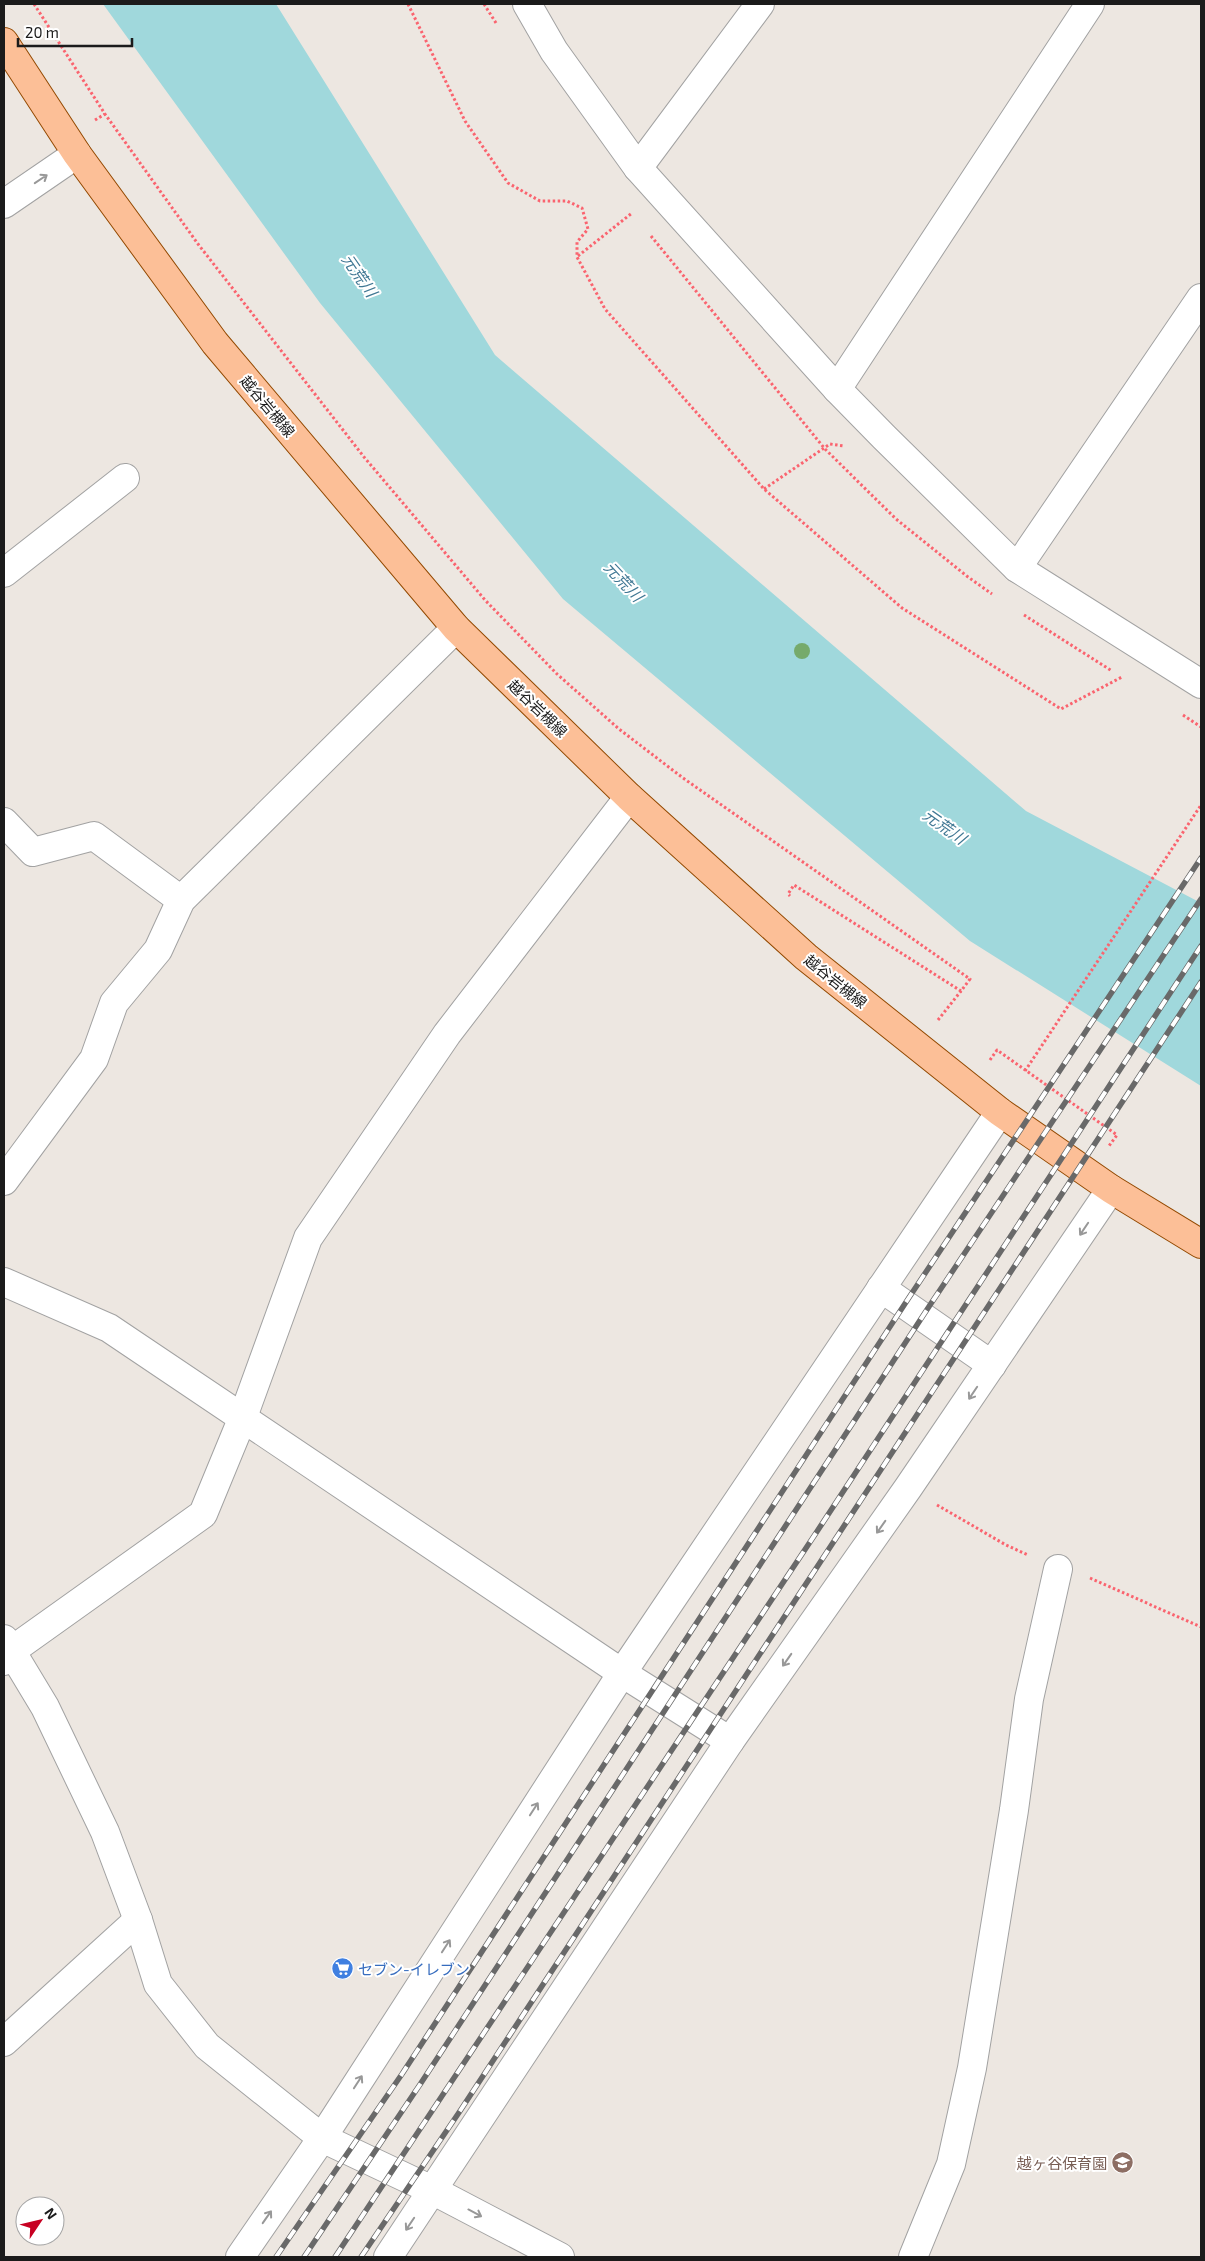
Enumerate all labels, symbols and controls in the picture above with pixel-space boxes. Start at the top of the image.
scale bar [18,15,131,47]
text: 20 m [25,23,59,41]
one-way arrow [33,174,47,184]
water label: 元荒川 [338,250,383,302]
street label: 越谷岩槻線 [236,371,299,441]
water label: 元荒川 [601,557,649,606]
street label: 越谷岩槻線 [504,675,571,741]
water label: 元荒川 [920,804,972,849]
street label: 越谷岩槻線 [800,950,871,1012]
one-way arrow [1079,1222,1089,1236]
one-way arrow [968,1386,978,1400]
one-way arrow [876,1520,886,1534]
one-way arrow [782,1652,792,1666]
one-way arrow [530,1803,540,1817]
one-way arrow [441,1939,451,1953]
supermarket icon: セブン-イレブン [330,1957,354,1981]
place label: セブン-イレブン [358,1960,470,1978]
one-way arrow [353,2076,363,2090]
school or university icon: 越ヶ谷保育園 [1111,2151,1135,2175]
place label: 越ヶ谷保育園 [1016,2154,1107,2172]
north arrow [15,2196,65,2246]
text: N [41,2204,61,2222]
one-way arrow [468,2208,483,2218]
one-way arrow [262,2210,272,2224]
one-way arrow [405,2217,415,2231]

